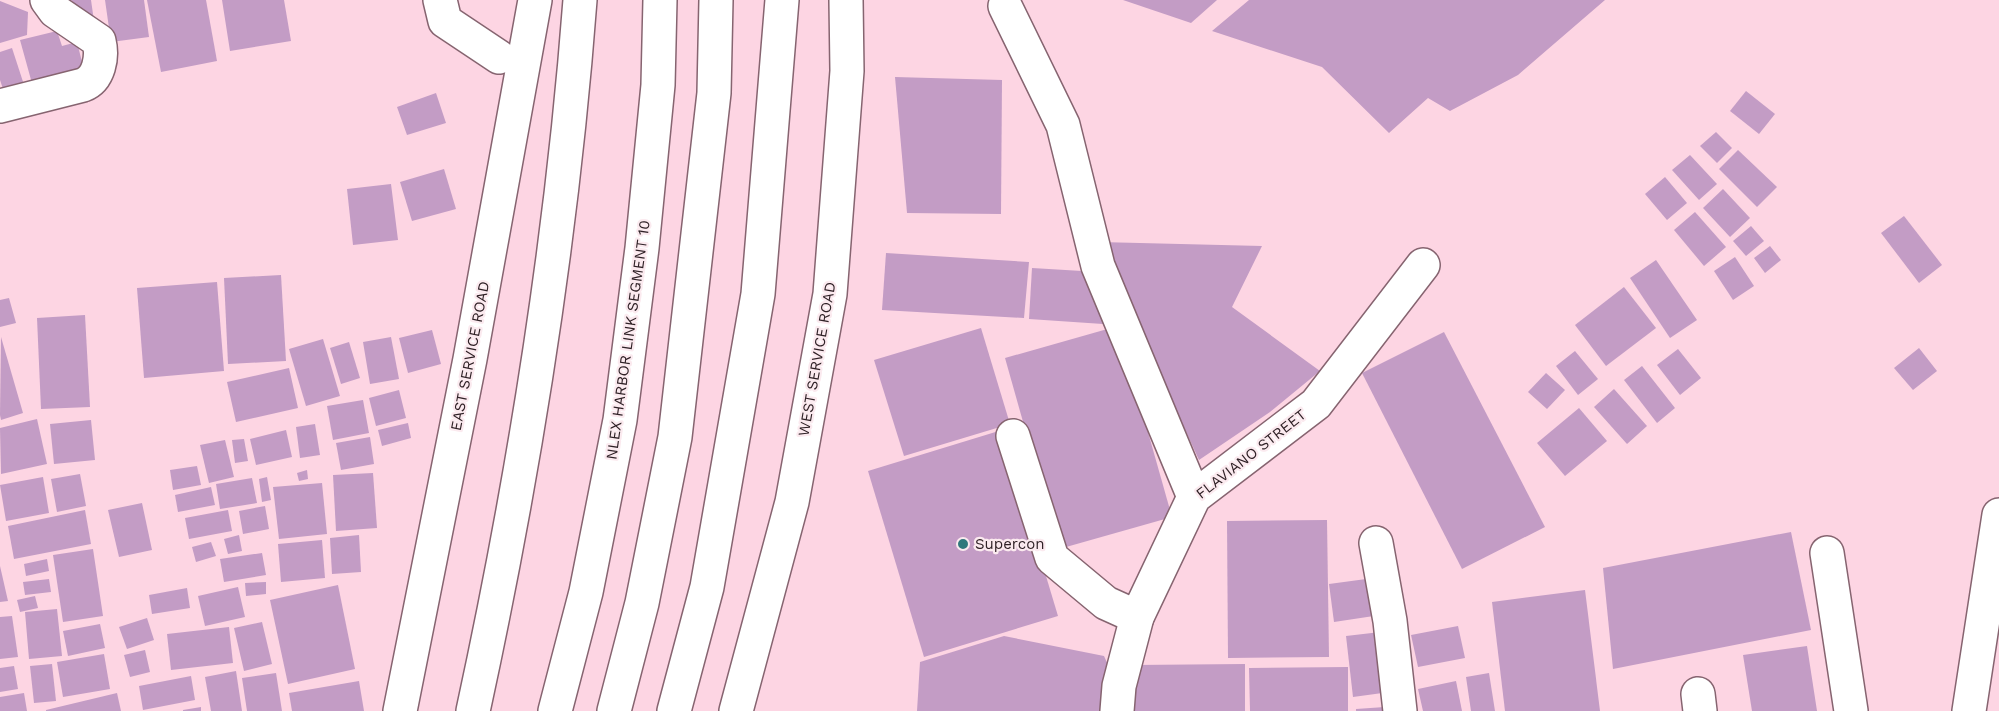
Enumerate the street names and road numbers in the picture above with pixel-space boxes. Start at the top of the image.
street label: NLEX HARBOR LINK SEGMENT 10 [602,219,654,461]
street label: EAST SERVICE ROAD [447,280,493,432]
street label: WEST SERVICE ROAD [795,280,839,438]
street label: FLAVIANO STREET [1192,405,1310,503]

